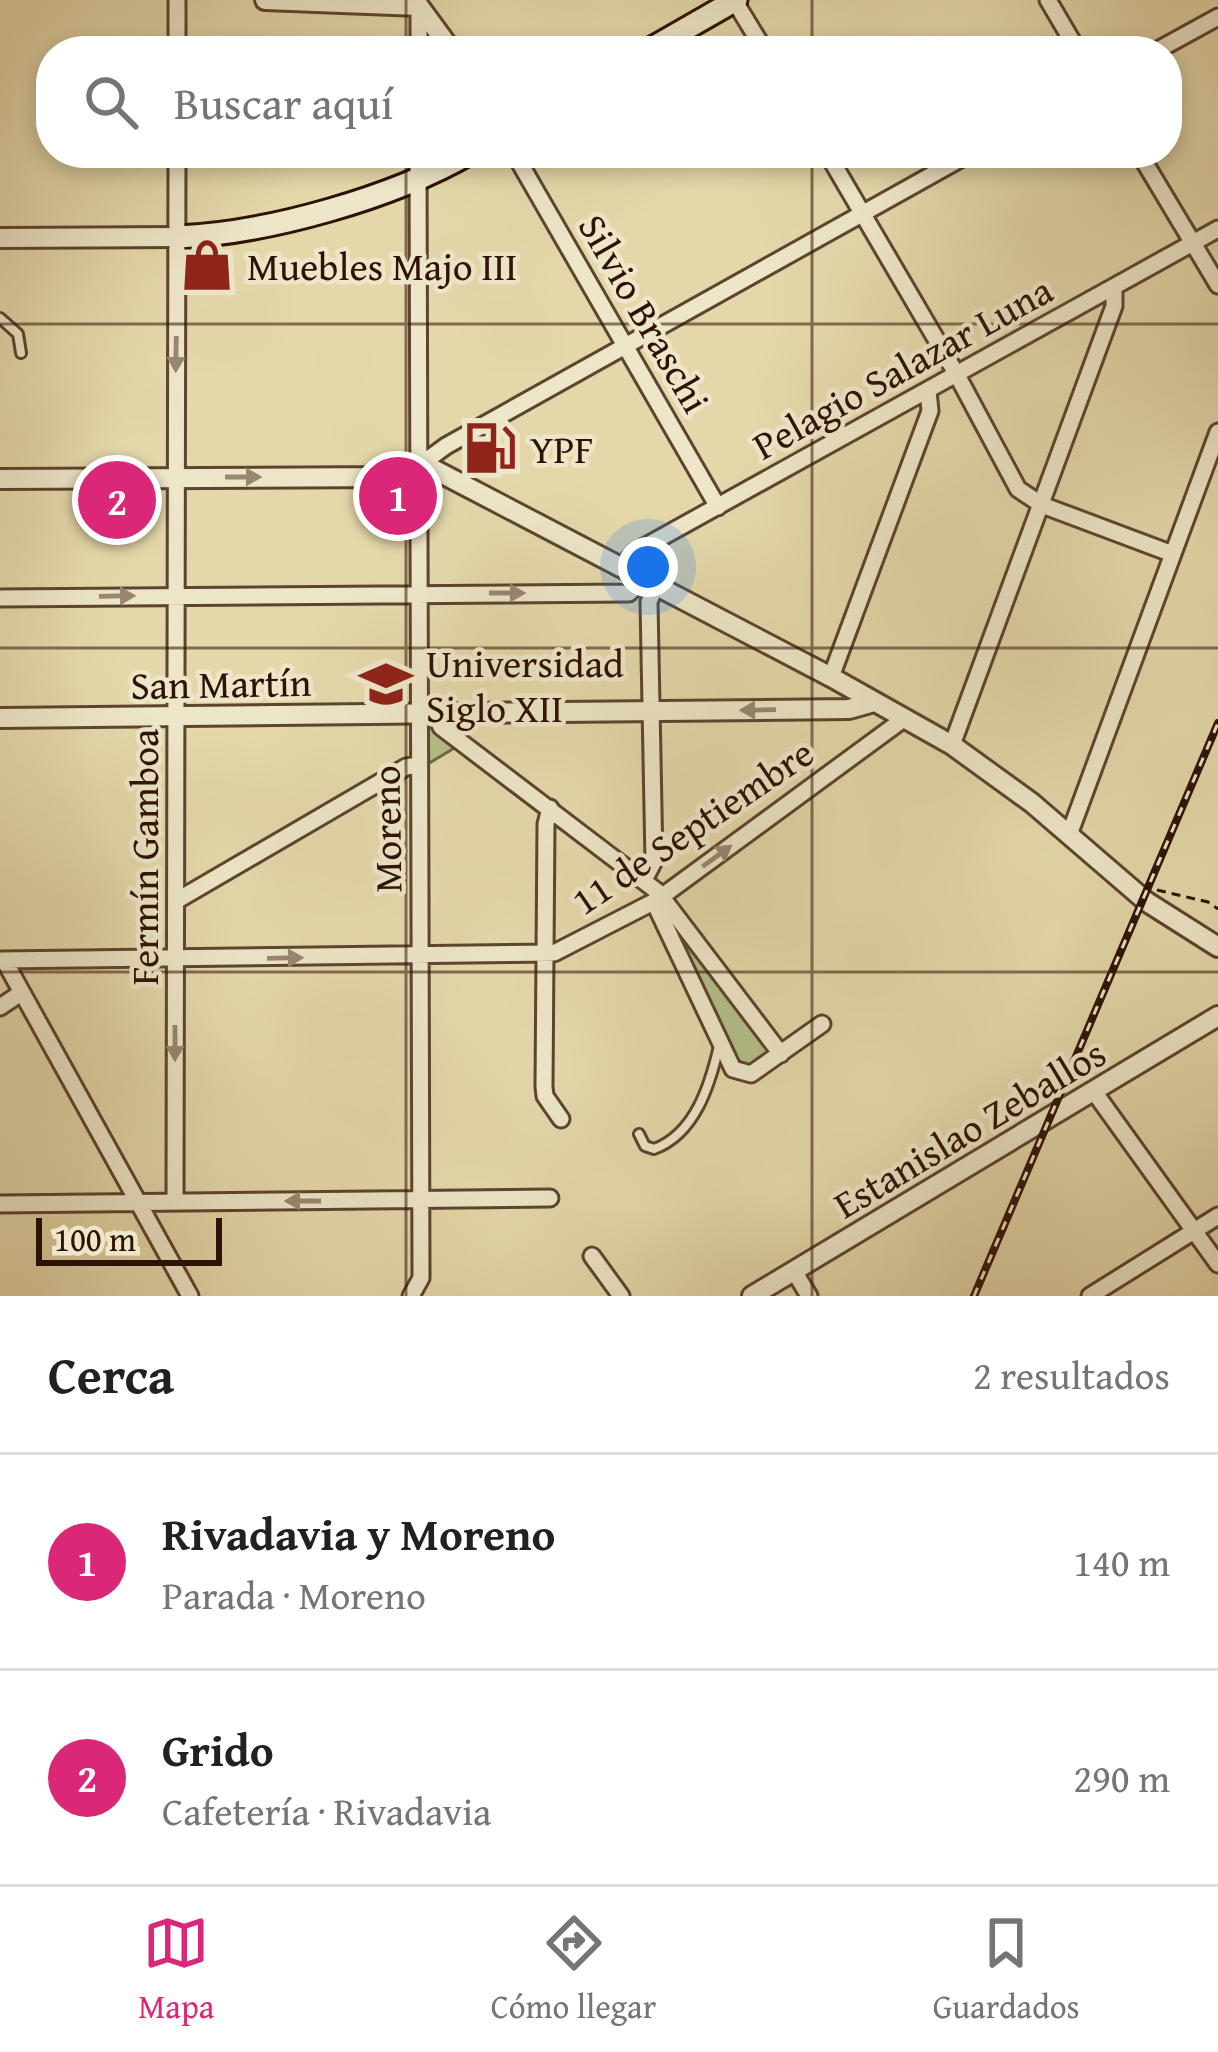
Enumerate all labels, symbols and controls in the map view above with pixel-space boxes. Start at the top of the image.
search box [36,36,1182,168]
icon: search [78,69,144,135]
text: Buscar aquí [174,70,393,135]
street label: Silvio Braschi [565,203,725,423]
shop icon: Muebles Majo III [178,236,236,294]
place label: Muebles Majo III [247,237,517,294]
street label: Pelagio Salazar Luna [742,261,1063,473]
one-way arrow [166,336,186,374]
fuel station icon: YPF [461,419,519,477]
place label: YPF [530,420,593,477]
pin: 1 [359,451,437,541]
pin: 2 [78,455,156,545]
one-way arrow [225,467,263,487]
your location [618,537,678,597]
one-way arrow [489,583,527,603]
one-way arrow [99,587,137,606]
place label: Universidad Siglo XII [426,634,624,736]
street label: San Martín [130,653,312,713]
school or university icon: Universidad Siglo XII [357,655,415,713]
one-way arrow [738,700,776,720]
street label: 11 de Septiembre [560,724,824,928]
street label: Fermín Gamboa [115,728,172,985]
street label: Moreno [356,765,416,893]
one-way arrow [701,844,733,868]
one-way arrow [267,949,305,968]
street label: Estanislao Zeballos [822,1024,1116,1232]
one-way arrow [165,1025,185,1063]
one-way arrow [283,1191,321,1210]
scale bar [36,1212,222,1265]
text: 100 m [54,1215,136,1263]
text: Cerca [48,1337,174,1412]
text: 2 resultados [973,1346,1170,1403]
text: Rivadavia y Moreno [162,1501,556,1566]
text: 1 [77,1533,97,1590]
text: 140 m [1073,1533,1170,1590]
text: Parada · Moreno [162,1566,426,1623]
text: Grido [162,1717,274,1782]
text: 2 [77,1749,97,1806]
text: 290 m [1073,1749,1170,1806]
text: Cafetería · Rivadavia [162,1782,492,1839]
tab: Mapa [138,1910,214,2030]
tab: Cómo llegar [491,1910,656,2030]
tab: Guardados [933,1910,1080,2030]

